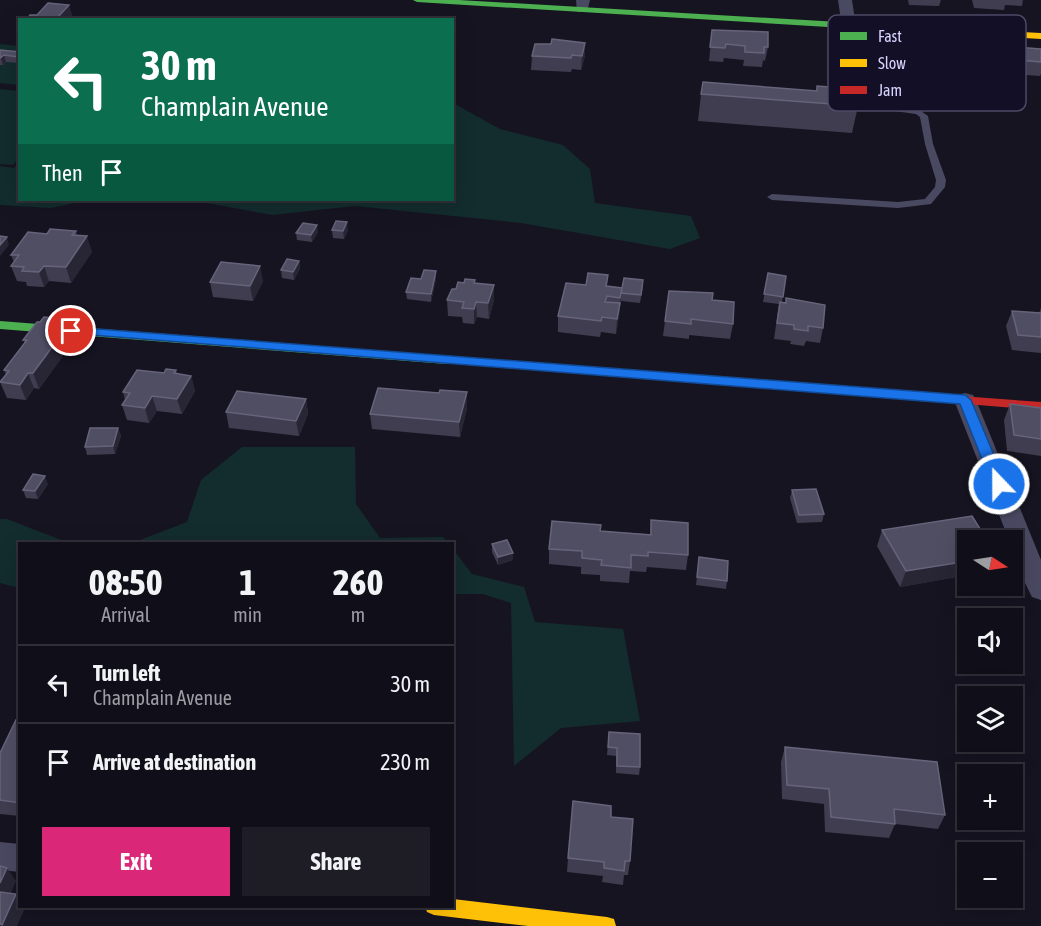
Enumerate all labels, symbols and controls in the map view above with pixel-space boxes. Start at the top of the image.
legend [828,15,1026,111]
text: Fast [878,27,902,45]
text: 30 m [141,41,216,89]
icon: left [42,42,120,120]
text: Slow [878,54,906,72]
text: Jam [878,81,902,99]
text: Champlain Avenue [141,91,329,122]
icon: arrive [95,156,128,189]
text: Then [42,160,83,186]
pin [45,305,96,356]
icon: arrive [54,314,87,347]
position arrow [967,452,1031,516]
north arrow [957,530,1023,596]
map controls [957,530,1023,908]
text: 08:50 [89,561,163,603]
text: 1 [239,561,256,603]
text: 260 [333,561,383,603]
text: Arrival [101,603,150,626]
text: min [233,603,262,626]
text: m [351,603,365,626]
button: sound [957,608,1023,674]
text: Turn left [93,660,160,686]
icon: left [42,668,75,701]
text: 30 m [390,671,430,697]
text: Champlain Avenue [93,686,232,709]
button: layers [957,686,1023,752]
icon: arrive [42,746,75,779]
text: Arrive at destination [93,749,256,775]
text: 230 m [380,749,430,775]
button: + [957,764,1023,830]
button: Exit [42,827,230,896]
button: Share [242,827,430,896]
button: − [957,842,1023,908]

